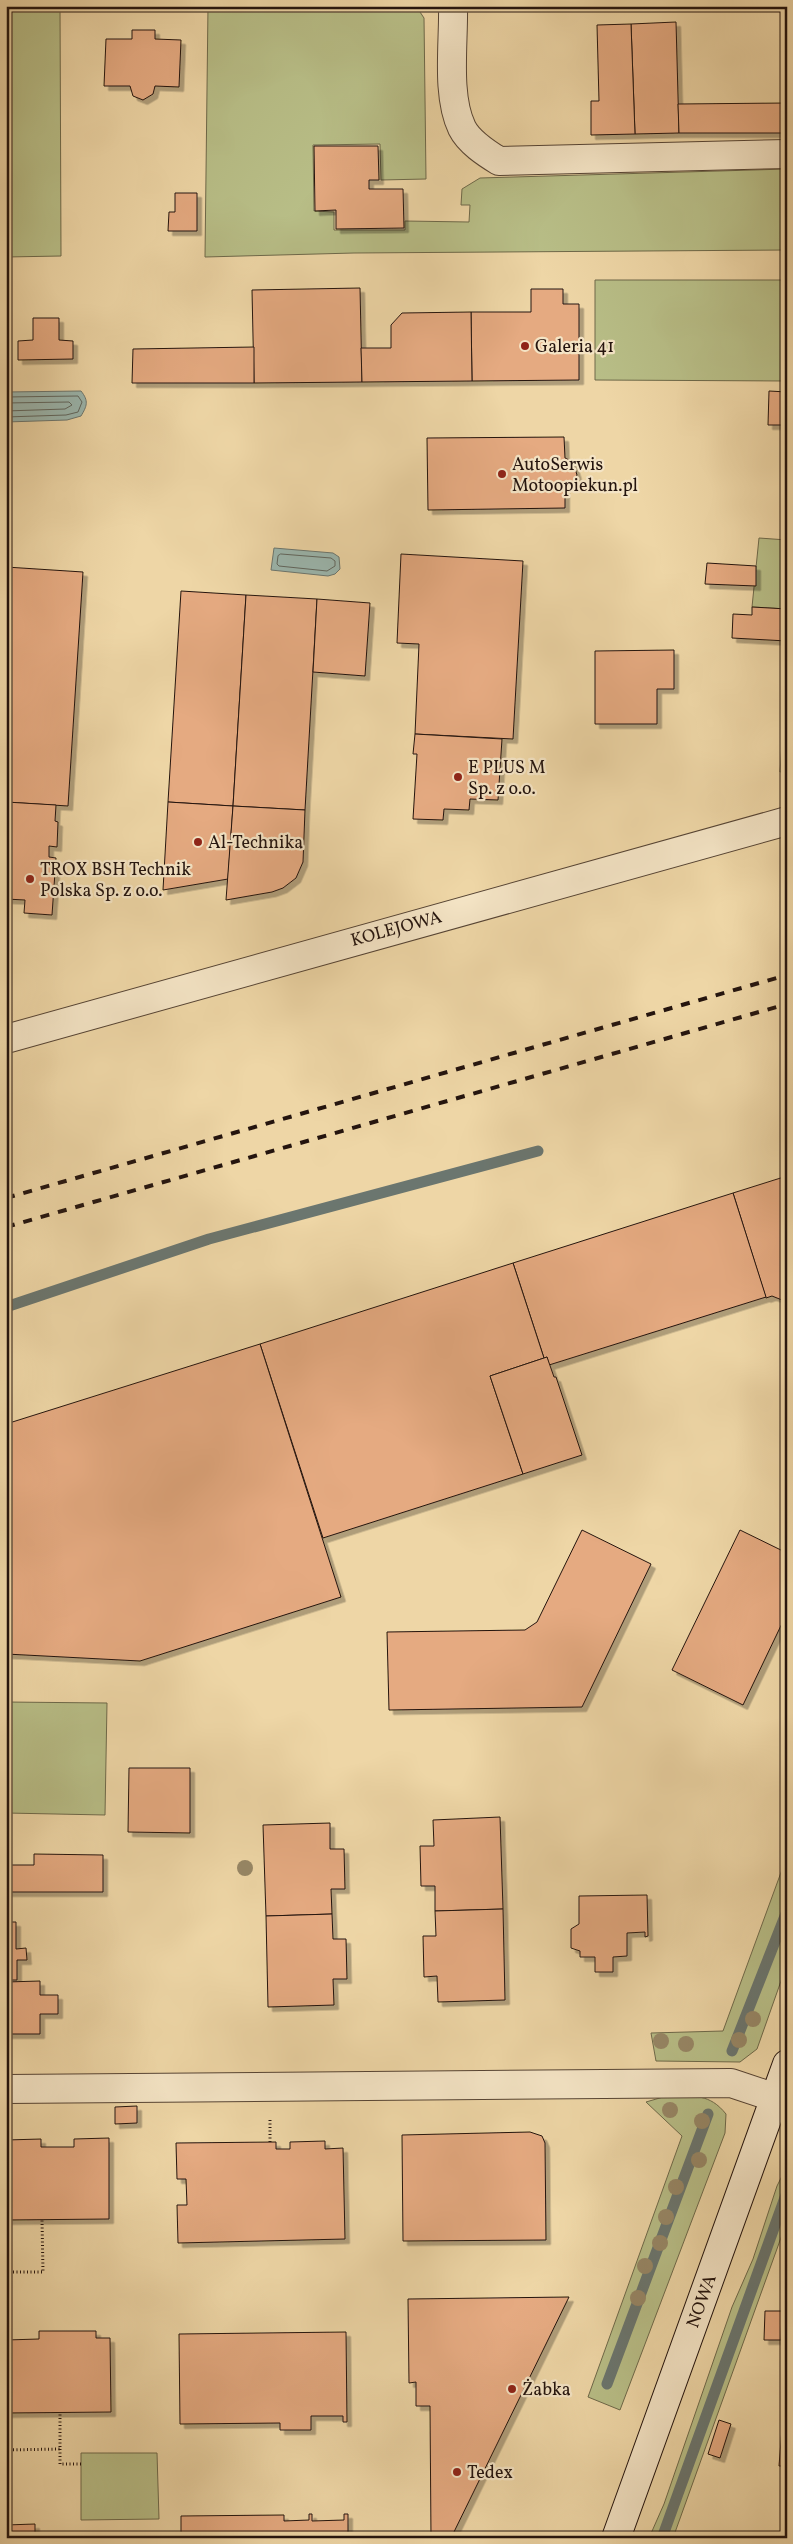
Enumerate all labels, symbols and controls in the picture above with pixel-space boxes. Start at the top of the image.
place label: Galeria 41 [535,335,614,360]
marker: Galeria 41 [519,340,531,352]
place label: AutoSerwis Motoopiekun.pl [512,453,638,499]
marker: AutoSerwis Motoopiekun.pl [496,468,508,480]
place label: E PLUS M Sp. z o.o. [468,756,546,802]
marker: E PLUS M Sp. z o.o. [452,771,464,783]
place label: Al-Technika [208,831,303,856]
marker: Al-Technika [192,836,204,848]
place label: TROX BSH Technik Polska Sp. z o.o. [40,858,191,904]
marker: TROX BSH Technik Polska Sp. z o.o. [24,873,36,885]
street label: KOLEJOWA [348,905,445,954]
street label: NOWA [681,2271,724,2332]
place label: Żabka [522,2378,571,2403]
marker: Żabka [506,2383,518,2395]
place label: Tedex [467,2461,513,2486]
marker: Tedex [451,2466,463,2478]

